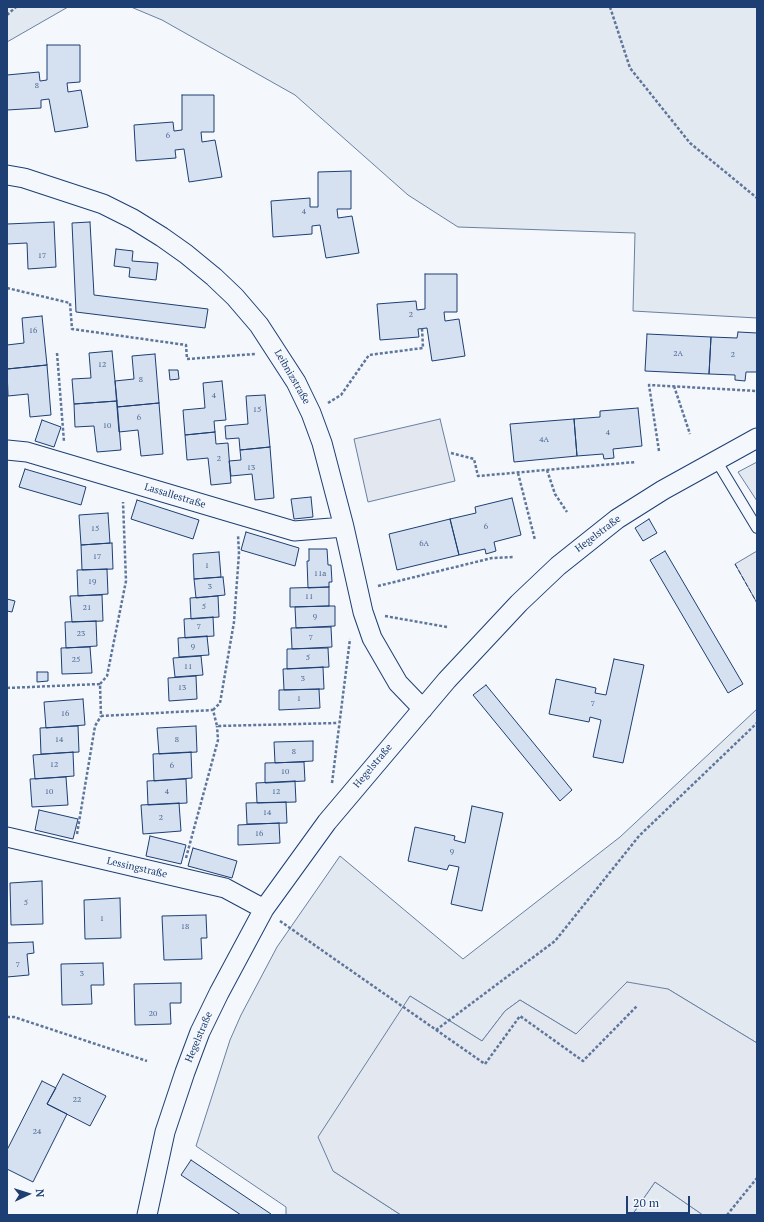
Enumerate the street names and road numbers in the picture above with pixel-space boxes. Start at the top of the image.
street label: Leibnizstraße [272,348,312,406]
street label: Lassallestraße [143,481,207,511]
street label: Hegelstraße [573,513,623,555]
street label: Hegelstraße [351,741,395,791]
street label: Lessingstraße [106,855,168,881]
street label: Hegelstraße [183,1010,215,1064]

